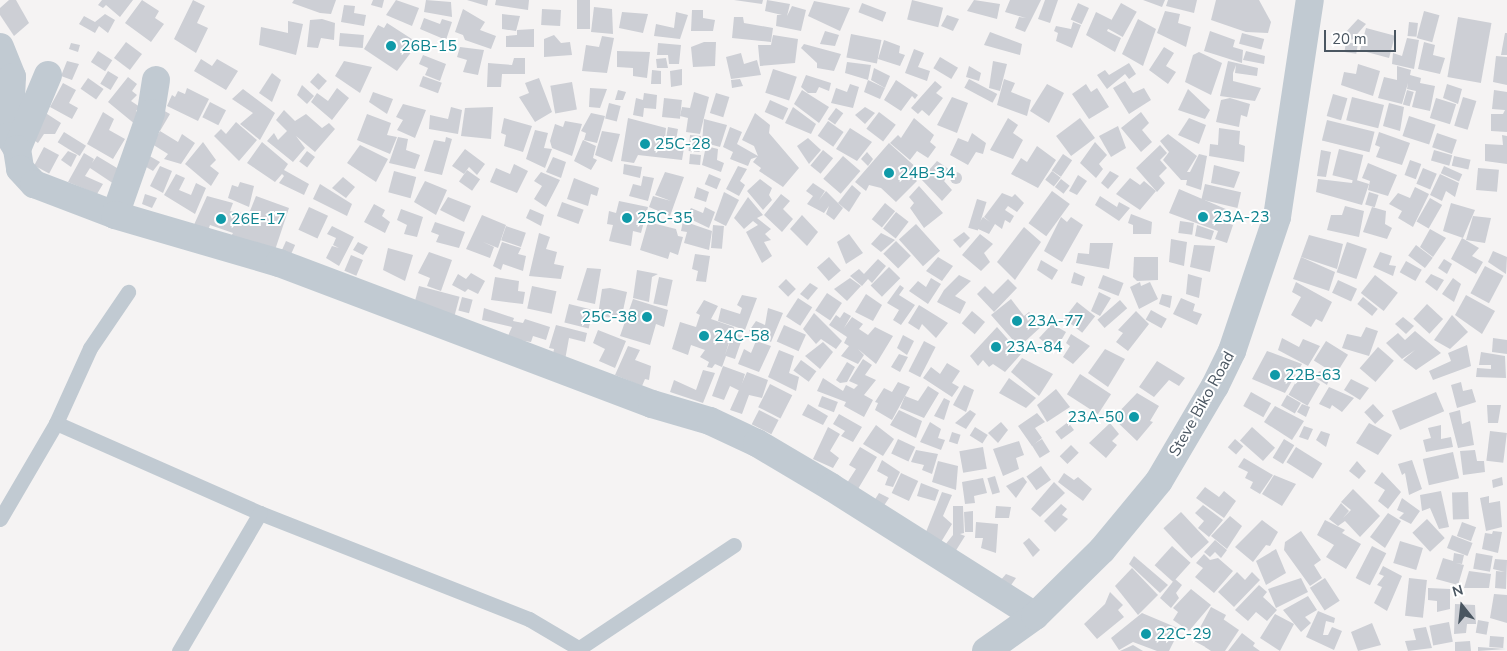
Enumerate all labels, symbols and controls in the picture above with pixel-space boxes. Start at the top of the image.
scale bar [1327,20,1400,52]
text: 20 m [1332,29,1367,49]
place label: 26B-15 [401,36,457,56]
marker: 26B-15 [385,40,397,52]
place label: 25C-28 [655,134,710,154]
marker: 25C-28 [639,138,651,150]
place label: 24B-34 [899,163,955,183]
marker: 24B-34 [883,167,895,179]
place label: 23A-23 [1213,207,1270,227]
place label: 25C-35 [637,208,692,228]
place label: 26E-17 [231,209,286,229]
marker: 23A-23 [1197,211,1209,223]
marker: 25C-35 [621,212,633,224]
marker: 26E-17 [215,213,227,225]
place label: 25C-38 [582,307,637,327]
marker: 25C-38 [641,311,653,323]
place label: 23A-77 [1027,311,1084,331]
marker: 23A-77 [1011,315,1023,327]
place label: 24C-58 [714,326,769,346]
marker: 24C-58 [698,330,710,342]
place label: 23A-84 [1006,337,1063,357]
marker: 23A-84 [990,341,1002,353]
street label: Steve Biko Road [1165,348,1239,460]
place label: 22B-63 [1285,365,1341,385]
marker: 22B-63 [1269,369,1281,381]
place label: 23A-50 [1067,407,1124,427]
marker: 23A-50 [1128,411,1140,423]
north arrow [1437,581,1487,631]
text: N [1450,581,1465,602]
place label: 22C-29 [1156,624,1211,644]
marker: 22C-29 [1140,628,1152,640]

